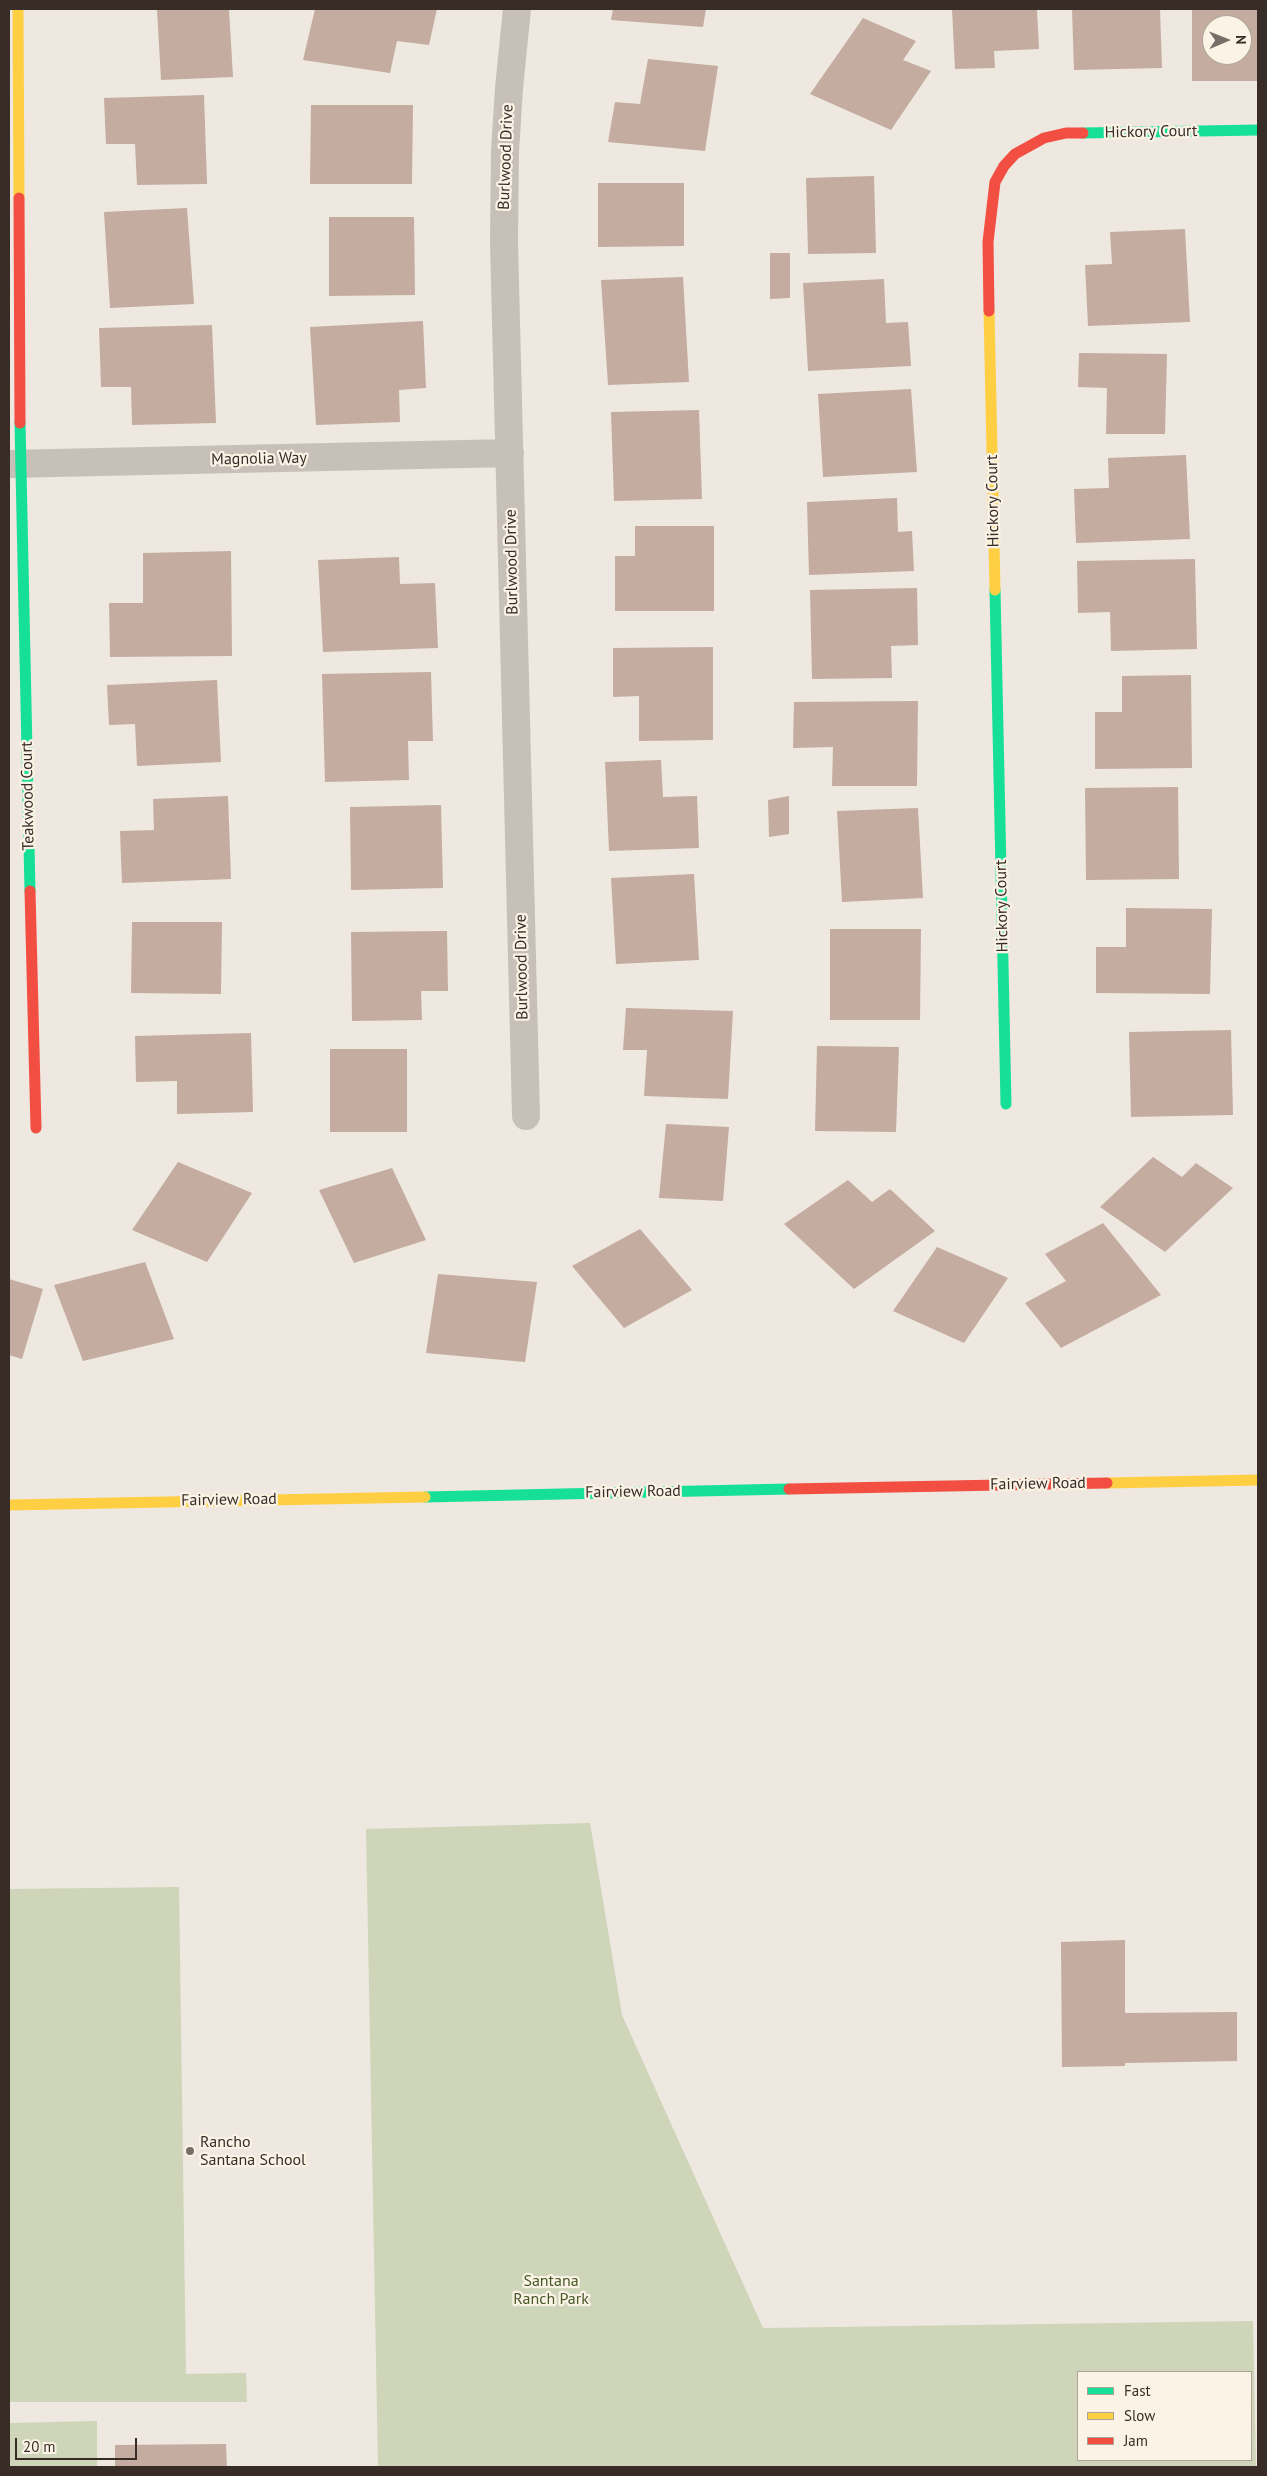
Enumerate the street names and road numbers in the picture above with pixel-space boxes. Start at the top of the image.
street label: Burlwood Drive [495,104,517,210]
street label: Hickory Court [1105,122,1197,142]
street label: Magnolia Way [211,449,307,469]
street label: Hickory Court [983,455,1003,547]
street label: Burlwood Drive [501,509,523,615]
street label: Teakwood Court [17,741,39,851]
street label: Hickory Court [992,860,1012,952]
street label: Burlwood Drive [511,914,533,1020]
street label: Fairview Road [990,1474,1086,1494]
street label: Fairview Road [585,1482,681,1502]
street label: Fairview Road [181,1490,277,1510]

